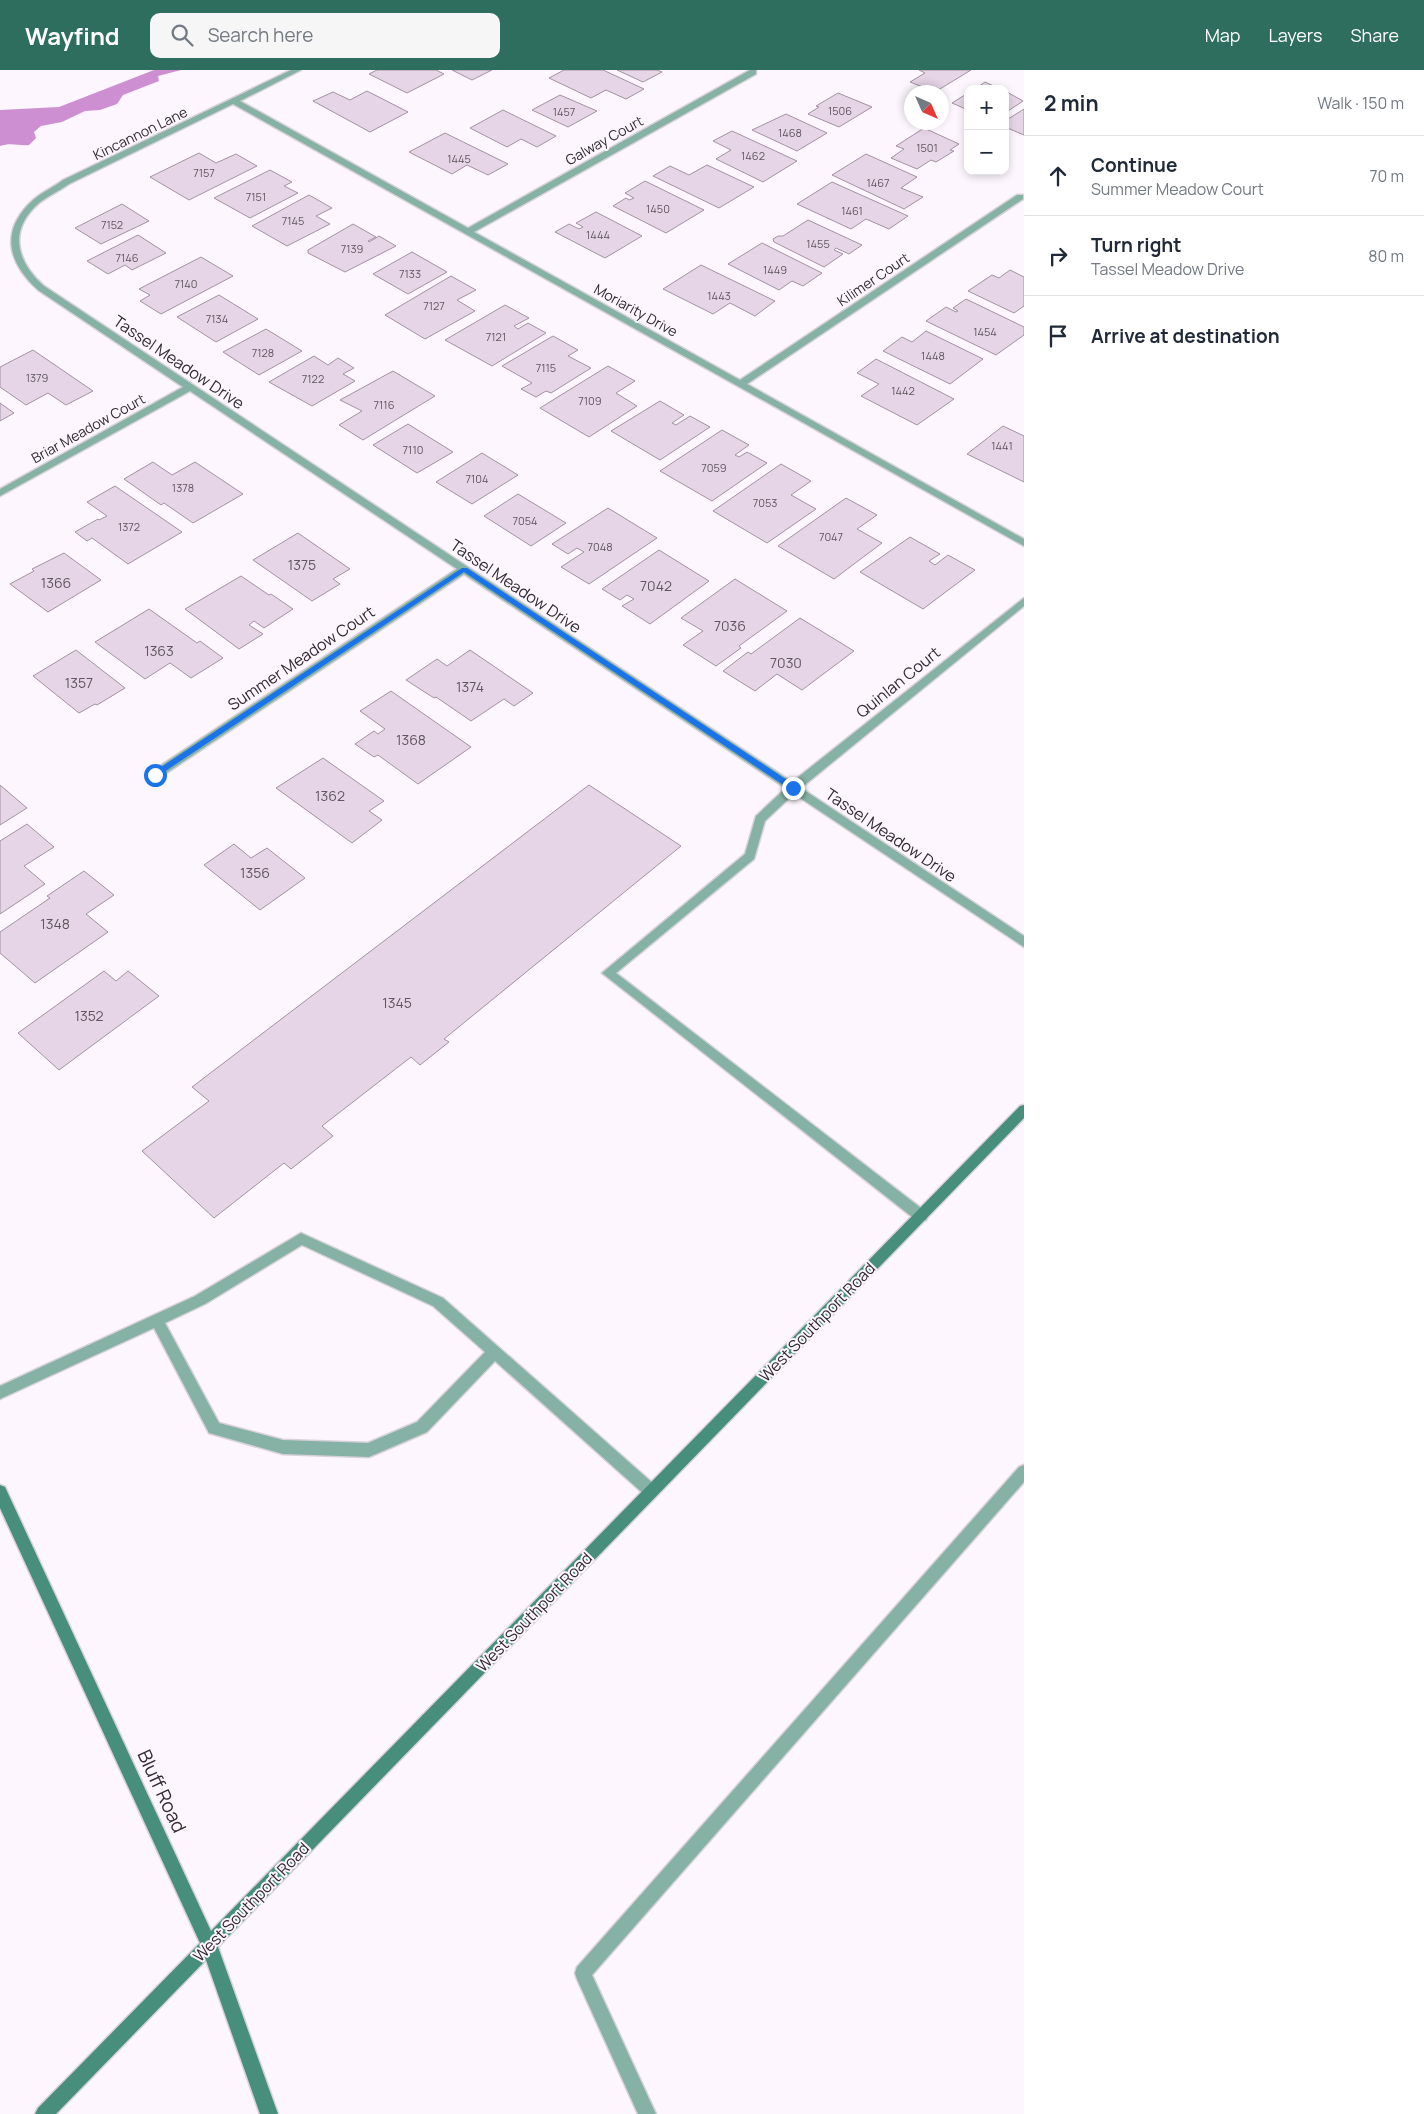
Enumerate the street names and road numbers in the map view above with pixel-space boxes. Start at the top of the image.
street label: Kincannon Lane [90,102,190,164]
street label: Galway Court [562,111,647,169]
street label: Kilimer Court [833,248,913,310]
street label: Moriarity Drive [591,279,681,341]
street label: Tassel Meadow Drive [109,310,249,414]
street label: Briar Meadow Court [28,389,149,467]
street label: Tassel Meadow Drive [446,534,586,638]
street label: Summer Meadow Court [223,601,379,715]
street label: Quinlan Court [851,641,945,723]
street label: Tassel Meadow Drive [821,783,961,887]
street label: West Southport Road [754,1257,880,1387]
street label: West Southport Road [471,1547,597,1677]
street label: Bluff Road [131,1745,193,1837]
street label: West Southport Road [188,1837,314,1967]

